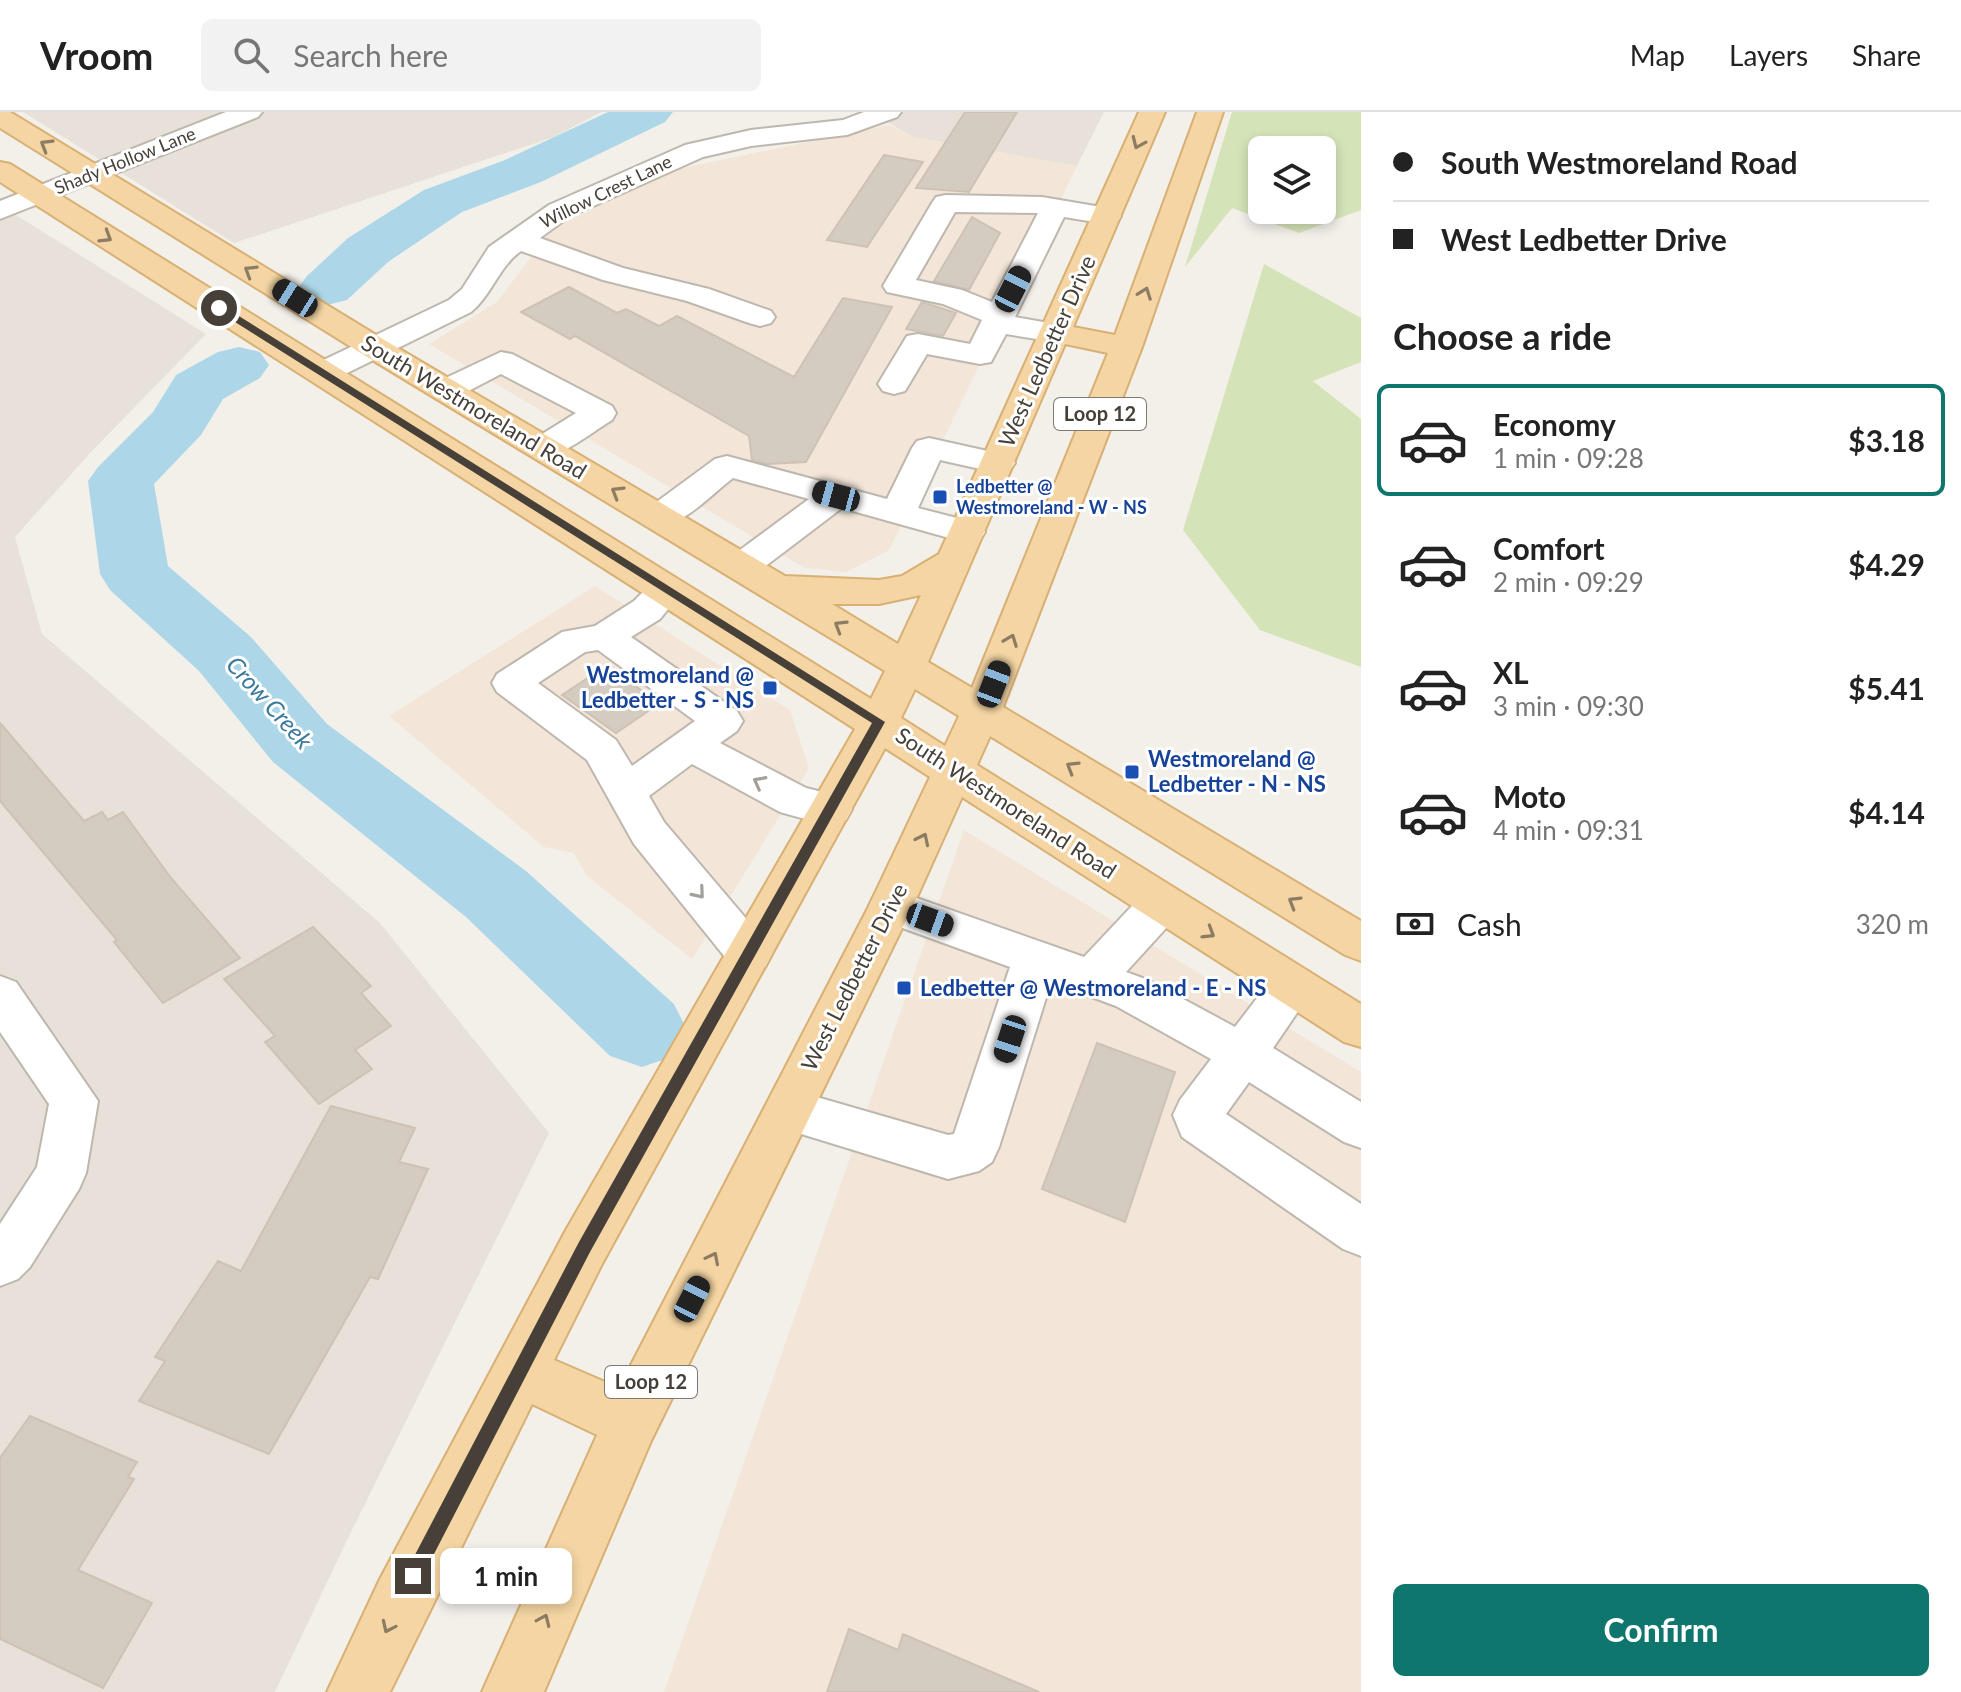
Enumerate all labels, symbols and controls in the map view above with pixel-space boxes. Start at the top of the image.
search box [201,19,761,91]
text: Vroom [40,32,153,78]
icon: search [229,33,273,77]
text: Search here [293,37,448,73]
text: Map [1630,38,1685,72]
text: Layers [1729,38,1808,72]
text: Share [1852,38,1921,72]
street label: Shady Hollow Lane [51,122,199,198]
one-way arrow [1132,135,1148,149]
map controls [1248,136,1336,224]
button: layers [1248,136,1336,224]
one-way arrow [40,139,55,155]
text: South Westmoreland Road [1441,144,1798,180]
street label: Willow Crest Lane [536,150,675,233]
text: West Ledbetter Drive [1441,221,1727,257]
one-way arrow [97,227,112,243]
street label: West Ledbetter Drive [992,251,1101,451]
car [991,262,1035,316]
one-way arrow [245,265,259,280]
car [268,275,322,321]
one-way arrow [1135,287,1152,301]
route start [201,290,237,326]
text: Choose a ride [1393,314,1612,358]
street label: South Westmoreland Road [357,329,592,484]
road number: Loop 12 [1054,398,1146,430]
icon: car [1397,404,1469,476]
text: Economy [1493,406,1616,442]
text: $3.18 [1848,422,1925,458]
text: 1 min · 09:28 [1493,442,1644,474]
place label: Ledbetter @ Westmoreland - W - NS [956,475,1147,518]
car [810,478,862,514]
one-way arrow [611,486,626,502]
marker: Ledbetter @ Westmoreland - W - NS [931,488,949,506]
icon: car [1397,528,1469,600]
text: Comfort [1493,530,1605,566]
text: $4.29 [1848,546,1925,582]
text: 2 min · 09:29 [1493,566,1644,598]
one-way arrow [834,621,848,636]
one-way arrow [1001,634,1018,648]
water label: Crow Creek [221,650,320,755]
icon: car [1397,652,1469,724]
text: XL [1493,654,1529,690]
car [974,657,1014,711]
place label: Westmoreland @ Ledbetter - S - NS [581,661,754,713]
text: $5.41 [1848,670,1925,706]
marker: Westmoreland @ Ledbetter - S - NS [761,679,779,697]
text: 3 min · 09:30 [1493,690,1644,722]
street label: South Westmoreland Road [891,721,1122,884]
place label: Westmoreland @ Ledbetter - N - NS [1148,745,1326,797]
one-way arrow [1066,762,1081,777]
marker: Westmoreland @ Ledbetter - N - NS [1123,763,1141,781]
icon: car [1397,776,1469,848]
one-way arrow [753,777,767,792]
text: Moto [1493,778,1566,814]
text: $4.14 [1848,794,1925,830]
text: 4 min · 09:31 [1493,814,1644,846]
one-way arrow [913,832,929,847]
street label: West Ledbetter Drive [795,879,913,1075]
one-way arrow [689,884,704,899]
one-way arrow [1288,897,1303,912]
car [903,901,957,939]
icon: cash [1393,902,1437,946]
text: Cash [1457,906,1522,942]
text: 320 m [1856,908,1929,940]
one-way arrow [1201,923,1215,938]
place label: Ledbetter @ Westmoreland - E - NS [920,974,1266,1001]
marker: Ledbetter @ Westmoreland - E - NS [895,979,913,997]
car [991,1012,1029,1066]
one-way arrow [703,1251,718,1266]
car [670,1272,714,1326]
road number: Loop 12 [605,1366,697,1398]
callout: 1 min [441,1548,573,1604]
route end [395,1558,431,1594]
text: 1 min [474,1560,538,1592]
button: Confirm [1393,1584,1929,1676]
one-way arrow [534,1614,550,1628]
one-way arrow [382,1619,398,1634]

